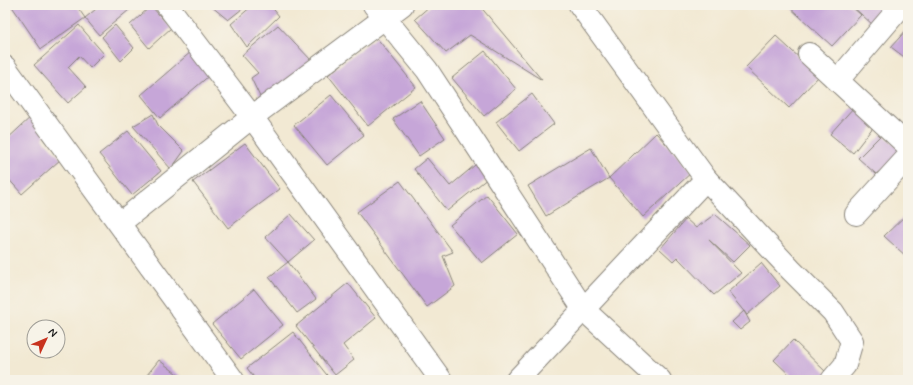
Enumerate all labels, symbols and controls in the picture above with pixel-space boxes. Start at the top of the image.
north arrow [26,319,66,359]
text: N [45,325,60,340]

